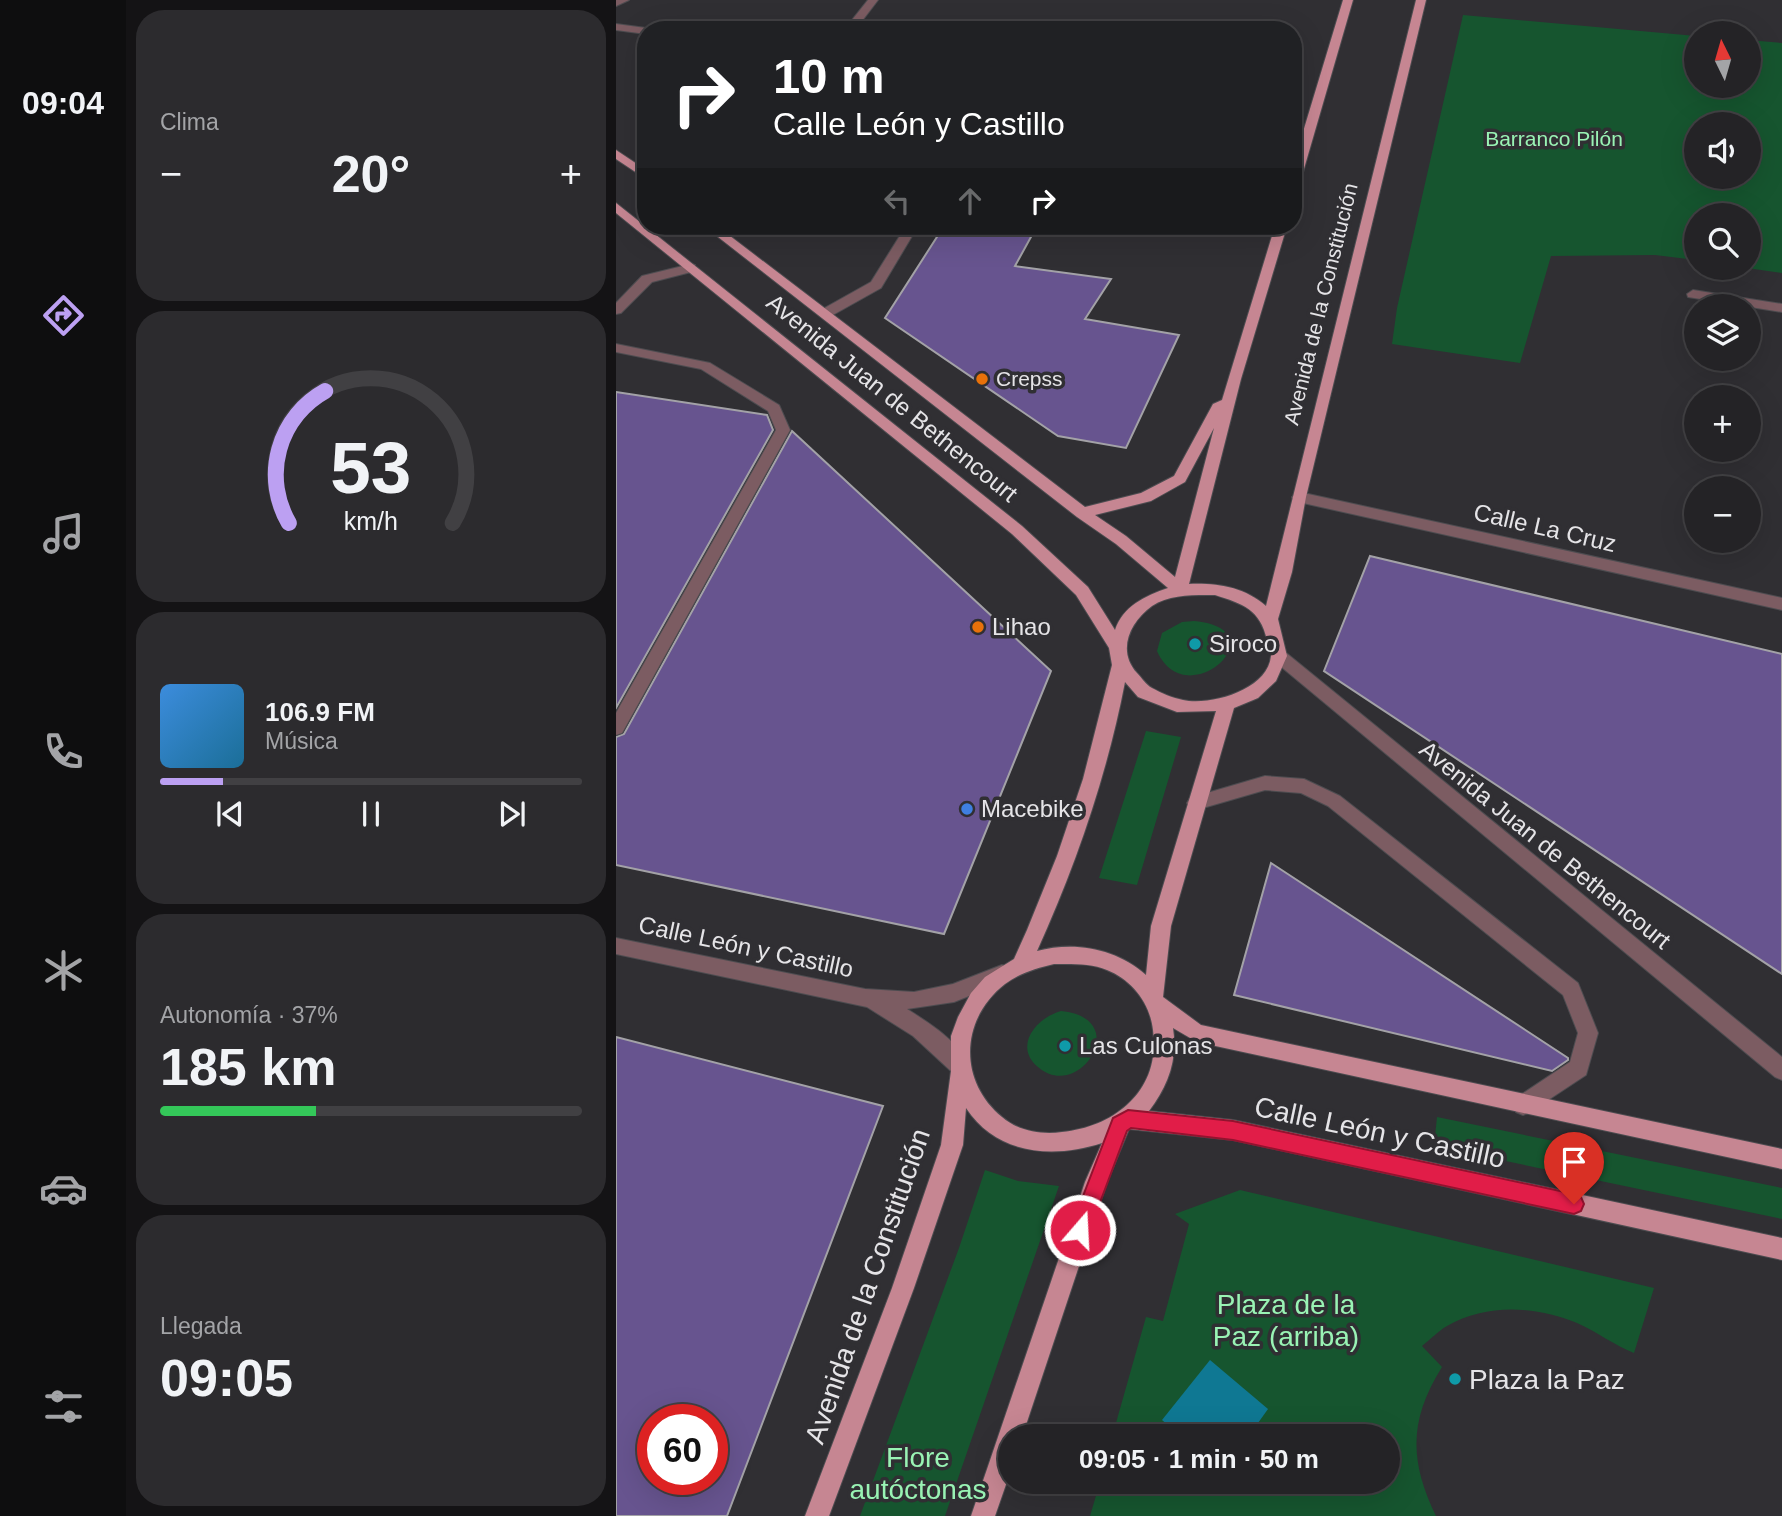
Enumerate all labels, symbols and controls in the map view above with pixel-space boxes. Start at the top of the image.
north arrow [1684,21,1760,98]
map controls [1684,21,1761,553]
icon: right [658,49,749,140]
text: 10 m [773,49,885,103]
text: 09:04 [22,85,104,121]
text: Calle León y Castillo [773,106,1065,142]
text: Clima [160,109,219,135]
button: sound [1684,112,1761,189]
park label: Barranco Pilón [1485,127,1623,150]
text: 20° [332,145,410,203]
text: − [160,153,182,195]
text: + [560,153,582,195]
street label: Avenida de la Constitución [1279,181,1362,427]
icon: left [878,182,916,220]
icon: ahead [951,182,989,220]
icon: right [1024,182,1062,220]
button: search [1684,203,1761,280]
street label: Avenida Juan de Bethencourt [762,288,1023,507]
icon: directions [39,291,88,340]
button: layers [1684,294,1761,371]
place label: Crepss [996,367,1063,390]
marker: Crepss [974,371,990,387]
button: + [1684,385,1761,462]
text: 53 [331,427,411,508]
button: − [1684,476,1761,553]
street label: Calle La Cruz [1471,498,1619,557]
text: km/h [344,507,398,535]
icon: music [39,509,88,558]
place label: Lihao [992,613,1051,640]
marker: Lihao [970,619,986,635]
place label: Siroco [1209,630,1277,657]
marker: Siroco [1187,636,1203,652]
text: 106.9 FM [265,697,375,727]
icon: phone [39,727,88,776]
text: Música [265,728,338,754]
street label: Avenida Juan de Bethencourt [1415,735,1676,954]
icon: previous [211,795,249,833]
icon: pause [352,795,390,833]
icon: next [493,795,531,833]
place label: Macebike [981,795,1084,822]
marker: Macebike [959,801,975,817]
street label: Calle León y Castillo [636,911,856,982]
icon: climate [39,946,88,995]
text: Autonomía · 37% [160,1002,338,1028]
place label: Las Culonas [1079,1032,1212,1059]
text: 185 km [160,1038,336,1096]
marker: Las Culonas [1057,1038,1073,1054]
street label: Calle León y Castillo [1252,1091,1508,1174]
street label: Avenida de la Constitución [799,1125,936,1448]
pin [1544,1132,1604,1204]
icon: arrive [1555,1143,1593,1181]
icon: car [39,1164,88,1213]
position arrow [1043,1193,1117,1267]
park label: Plaza de la Paz (arriba) [1213,1289,1359,1352]
text: Llegada [160,1313,242,1339]
text: 09:05 [160,1349,293,1407]
place label: Plaza la Paz [1469,1364,1625,1395]
marker: Plaza la Paz [1447,1371,1463,1387]
icon: filters [39,1382,88,1431]
speed limit sign: 60 [637,1404,728,1495]
park label: Flore autóctonas [850,1442,987,1505]
text: 09:05 · 1 min · 50 m [1079,1444,1319,1474]

